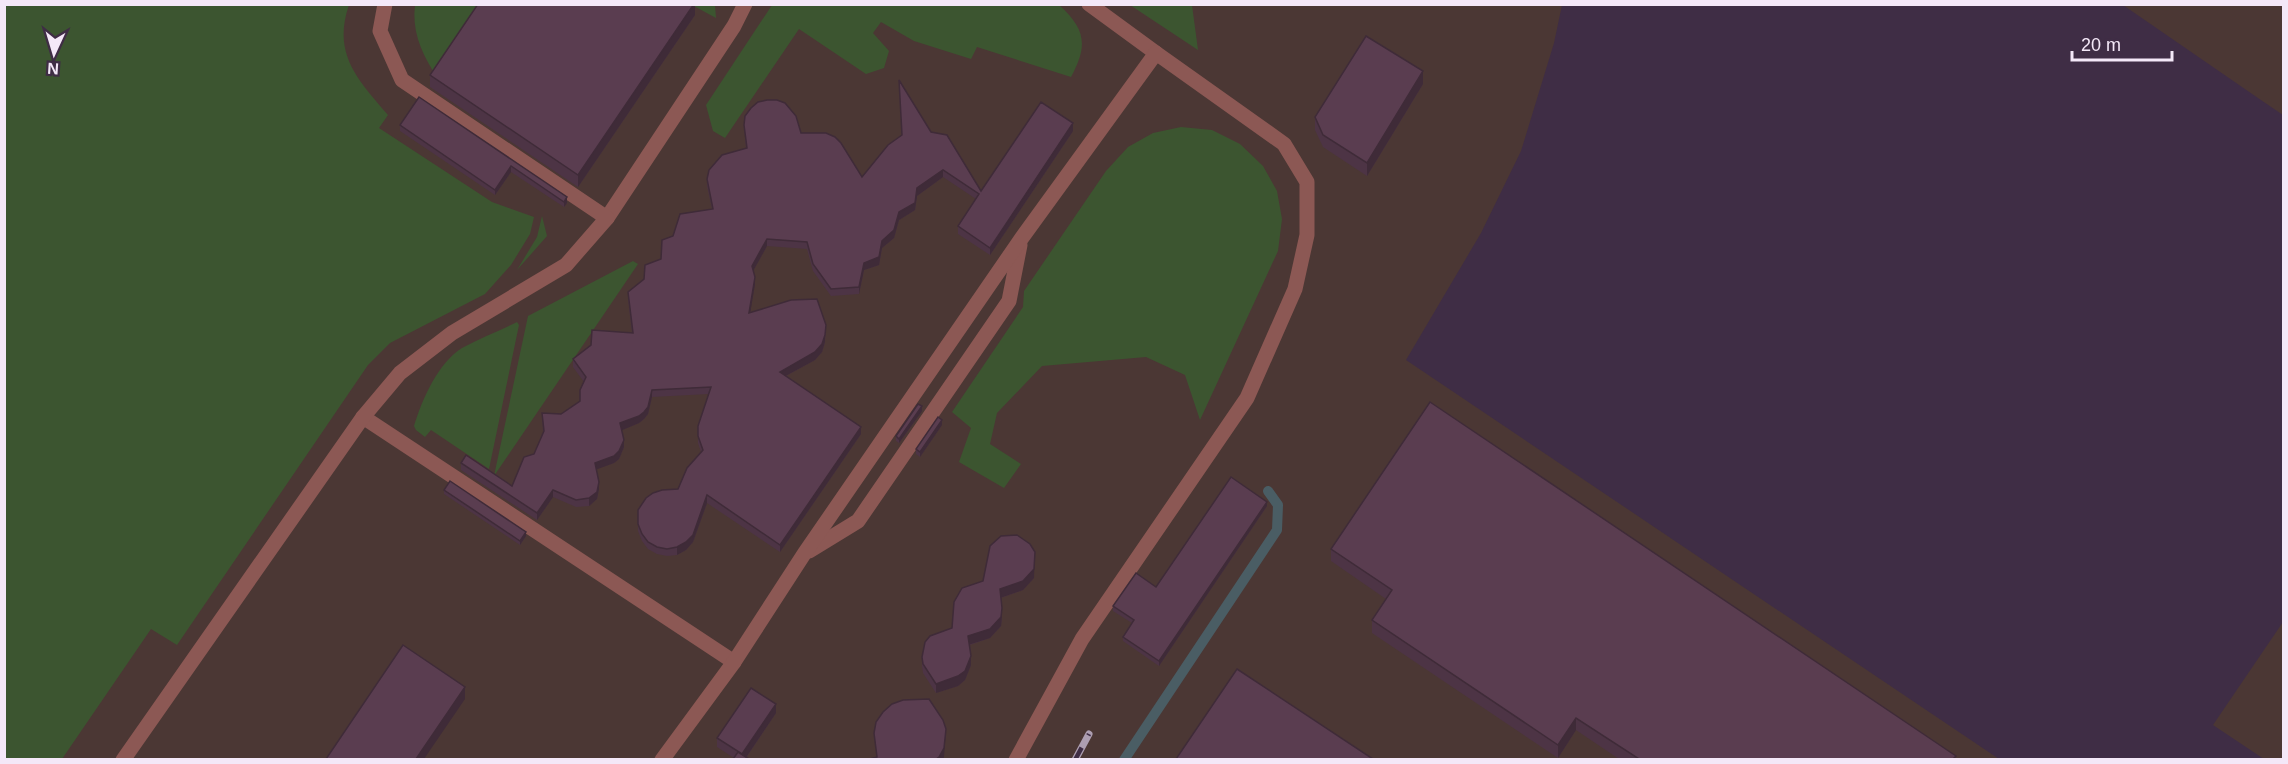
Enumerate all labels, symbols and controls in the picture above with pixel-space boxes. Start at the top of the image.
north arrow [24,24,84,84]
scale bar [2072,24,2172,62]
text: 20 m [2081,35,2121,55]
text: N [47,60,59,77]

